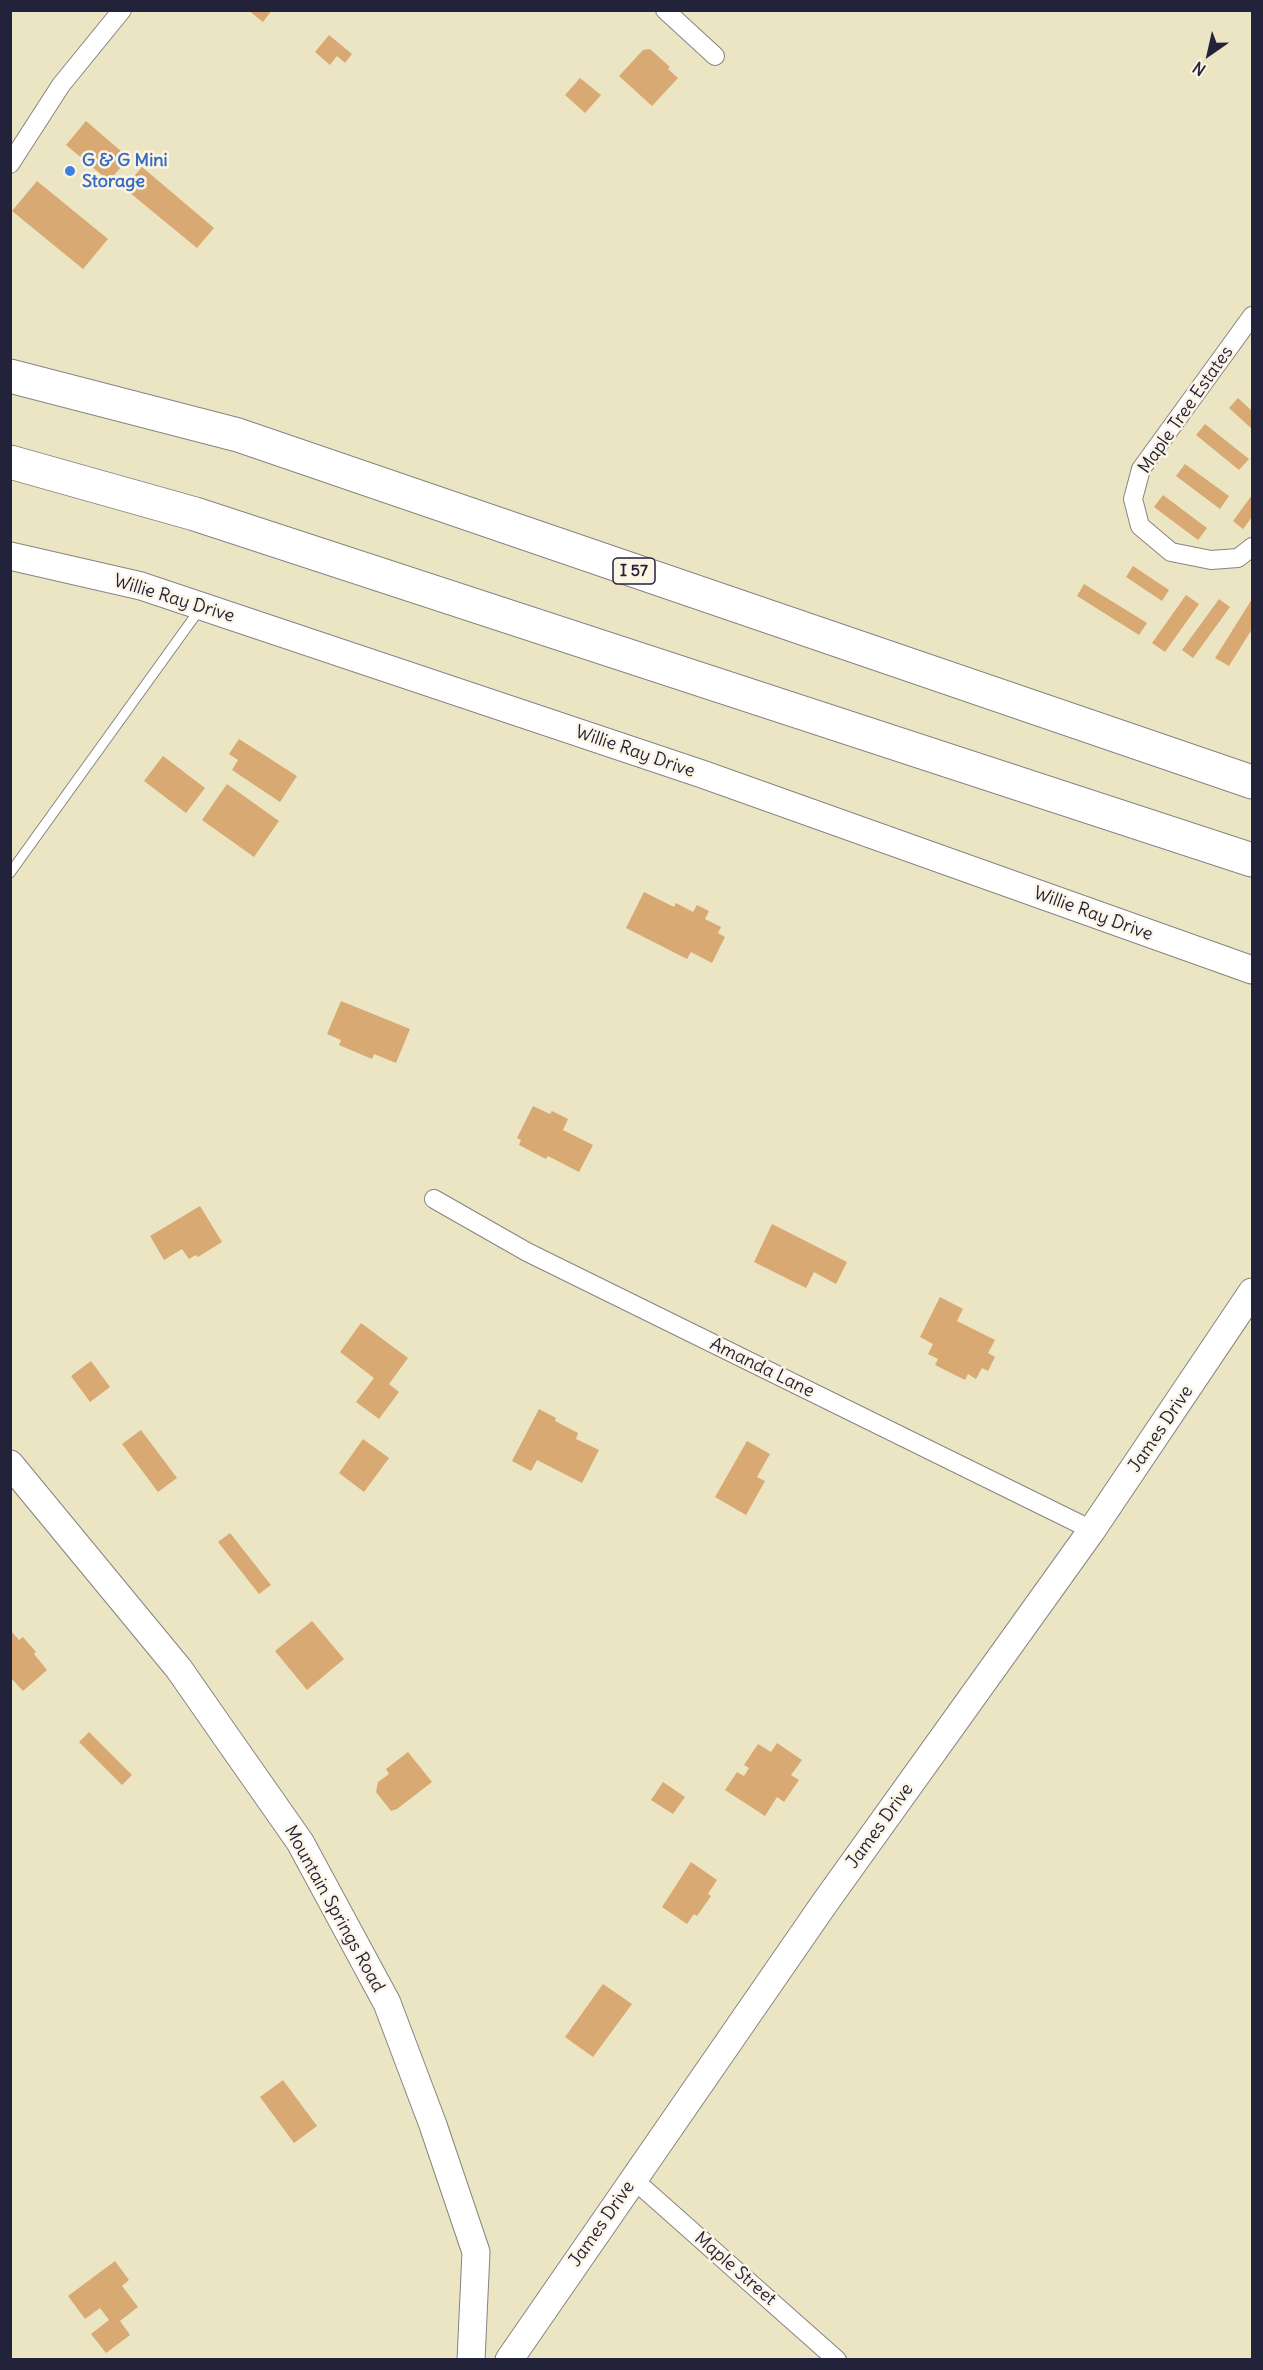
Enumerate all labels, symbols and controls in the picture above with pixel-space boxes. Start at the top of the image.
north arrow [1179,24,1239,84]
text: N [1189,58,1209,80]
place label: G & G Mini Storage [82,150,168,192]
marker: G & G Mini Storage [63,164,77,178]
street label: Maple Tree Estates [1134,342,1238,478]
road number: I 57 [613,558,655,584]
street label: Willie Ray Drive [111,570,237,628]
street label: Willie Ray Drive [572,721,698,783]
street label: Willie Ray Drive [1031,882,1155,946]
street label: Amanda Lane [706,1333,818,1403]
street label: James Drive [1124,1382,1198,1476]
street label: James Drive [842,1779,918,1873]
street label: Mountain Springs Road [279,1822,389,1996]
street label: James Drive [564,2177,640,2271]
street label: Maple Street [690,2228,780,2310]

